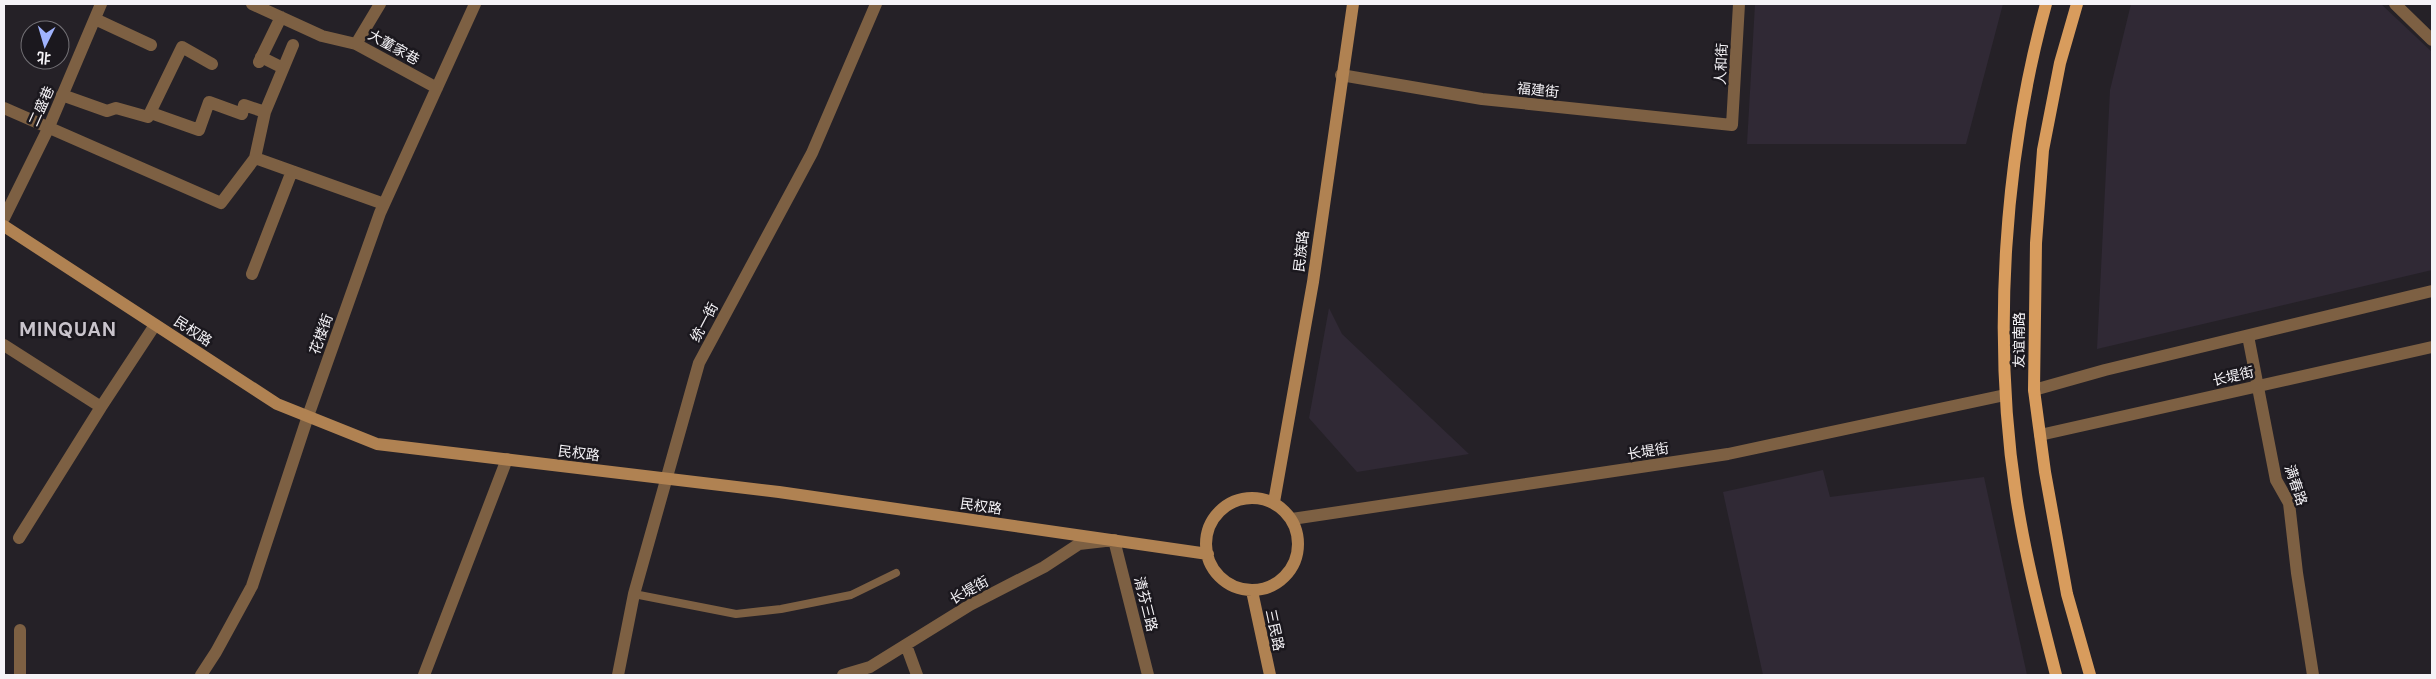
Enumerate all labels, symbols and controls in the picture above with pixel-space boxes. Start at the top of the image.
north arrow [20,20,70,70]
street label: 大董家巷 [365,26,423,68]
street label: 人和街 [1711,43,1731,85]
text: 北 [36,48,52,68]
street label: 福建街 [1516,79,1560,101]
street label: 二盛巷 [24,83,58,129]
street label: 民族路 [1290,229,1312,273]
street label: 统一街 [686,299,722,345]
street label: 花楼街 [305,311,337,357]
street label: 民权路 [170,312,216,350]
street label: 友谊南路 [2010,312,2028,368]
district label: MINQUAN [19,317,117,342]
street label: 长堤街 [2211,363,2255,389]
street label: 长堤街 [1626,439,1670,463]
street label: 民权路 [557,442,601,464]
street label: 满春路 [2281,462,2311,508]
street label: 民权路 [959,494,1003,518]
street label: 长堤街 [946,572,992,608]
street label: 清芬三路 [1130,575,1162,633]
street label: 三民路 [1262,608,1288,652]

